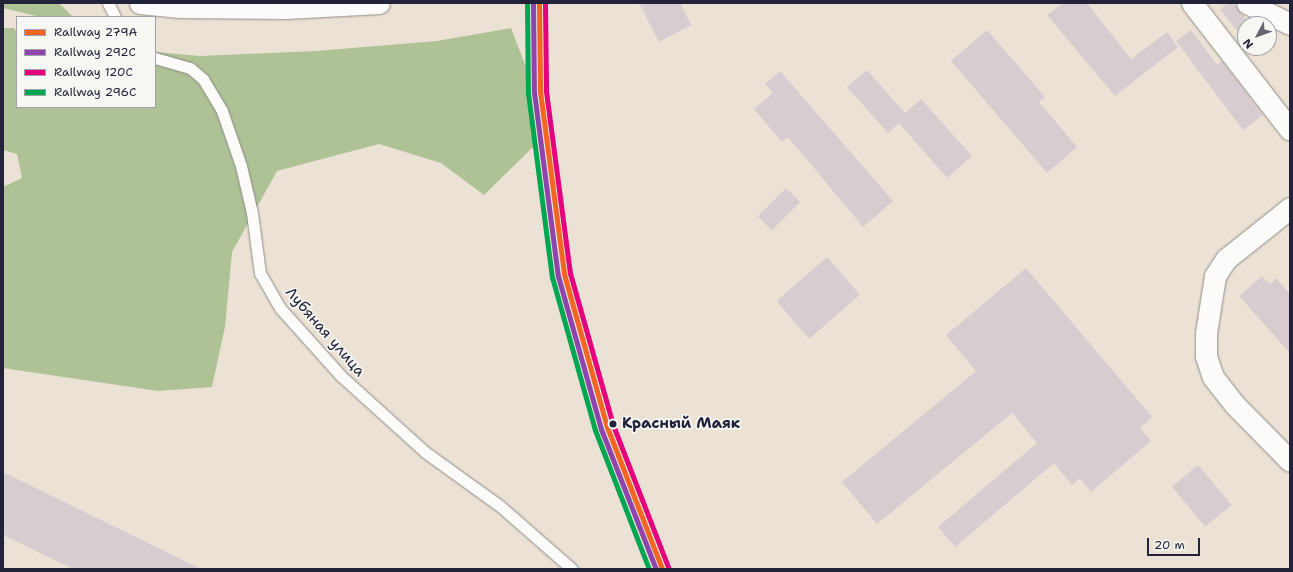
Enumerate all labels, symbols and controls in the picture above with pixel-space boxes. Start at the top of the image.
legend [16,16,156,108]
north arrow [1237,16,1277,56]
text: Railway 279А [54,24,137,40]
text: N [1240,35,1257,52]
text: Railway 292С [54,44,136,60]
text: Railway 120С [54,64,133,80]
text: Railway 296С [54,84,136,100]
street label: Лубяная улица [281,284,369,380]
place label: Красный Маяк [622,415,740,433]
marker: Красный Маяк [606,417,620,431]
scale bar [1149,530,1202,556]
text: 20 m [1154,537,1185,553]

